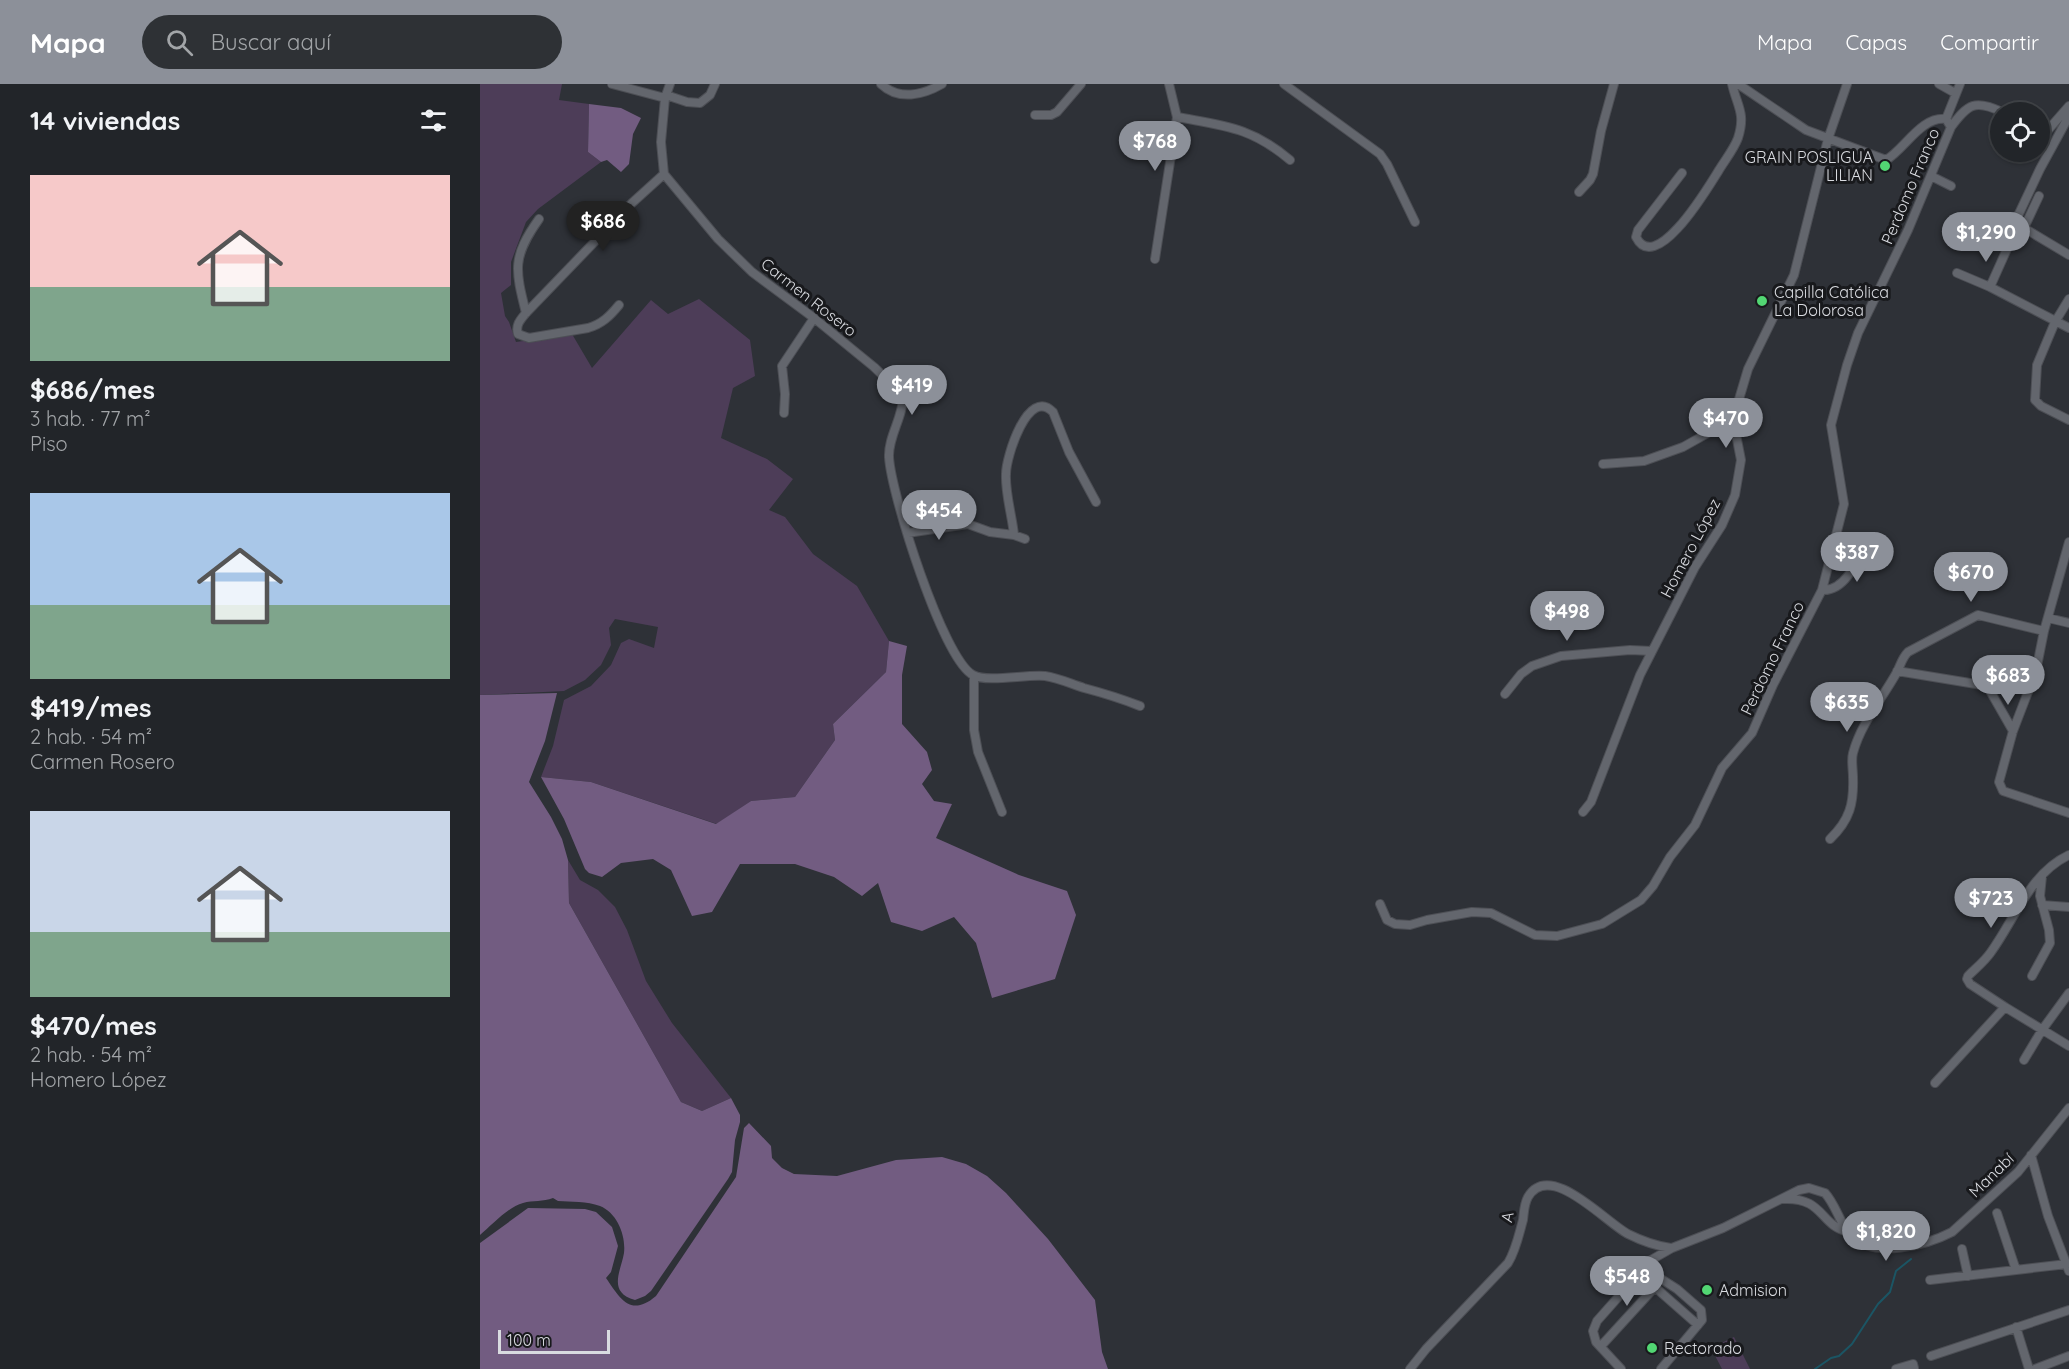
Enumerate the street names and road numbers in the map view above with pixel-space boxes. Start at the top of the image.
street label: Perdomo Franco [1877,125,1943,247]
street label: Carmen Rosero [757,253,861,341]
street label: Homero López [1656,495,1724,601]
street label: Perdomo Franco [1736,598,1808,718]
street label: Manabí [1964,1148,2018,1201]
street label: A [1496,1210,1518,1224]

